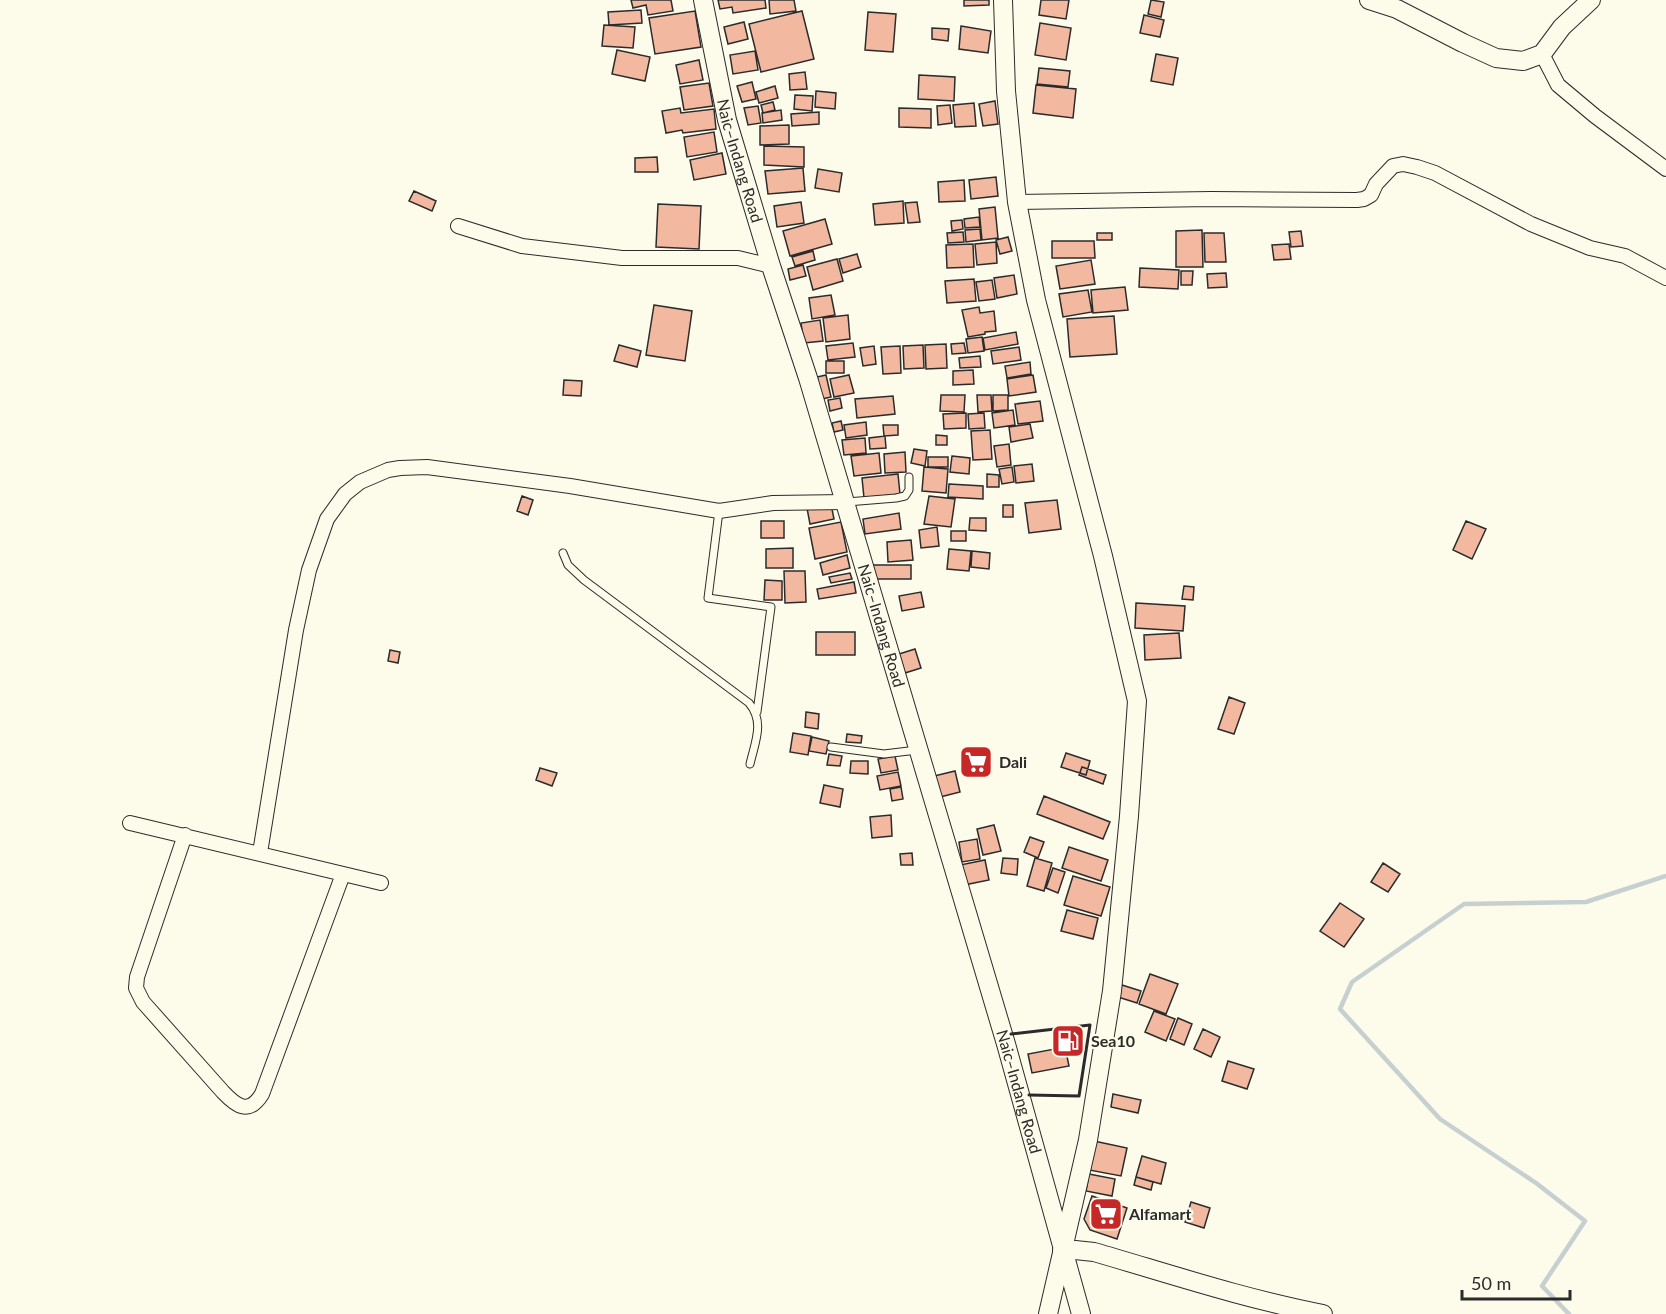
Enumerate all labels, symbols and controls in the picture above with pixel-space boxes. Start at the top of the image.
street label: Naic–Indang Road [714,97,767,225]
street label: Naic–Indang Road [855,561,909,689]
supermarket icon: Dali [958,744,994,780]
place label: Dali [999,752,1027,771]
fuel station icon: Sea10 [1050,1023,1086,1059]
street label: Naic–Indang Road [993,1027,1046,1156]
place label: Sea10 [1091,1031,1135,1050]
supermarket icon: Alfamart [1088,1196,1124,1232]
place label: Alfamart [1128,1204,1191,1223]
scale bar [1462,1263,1570,1301]
text: 50 m [1471,1272,1511,1294]

